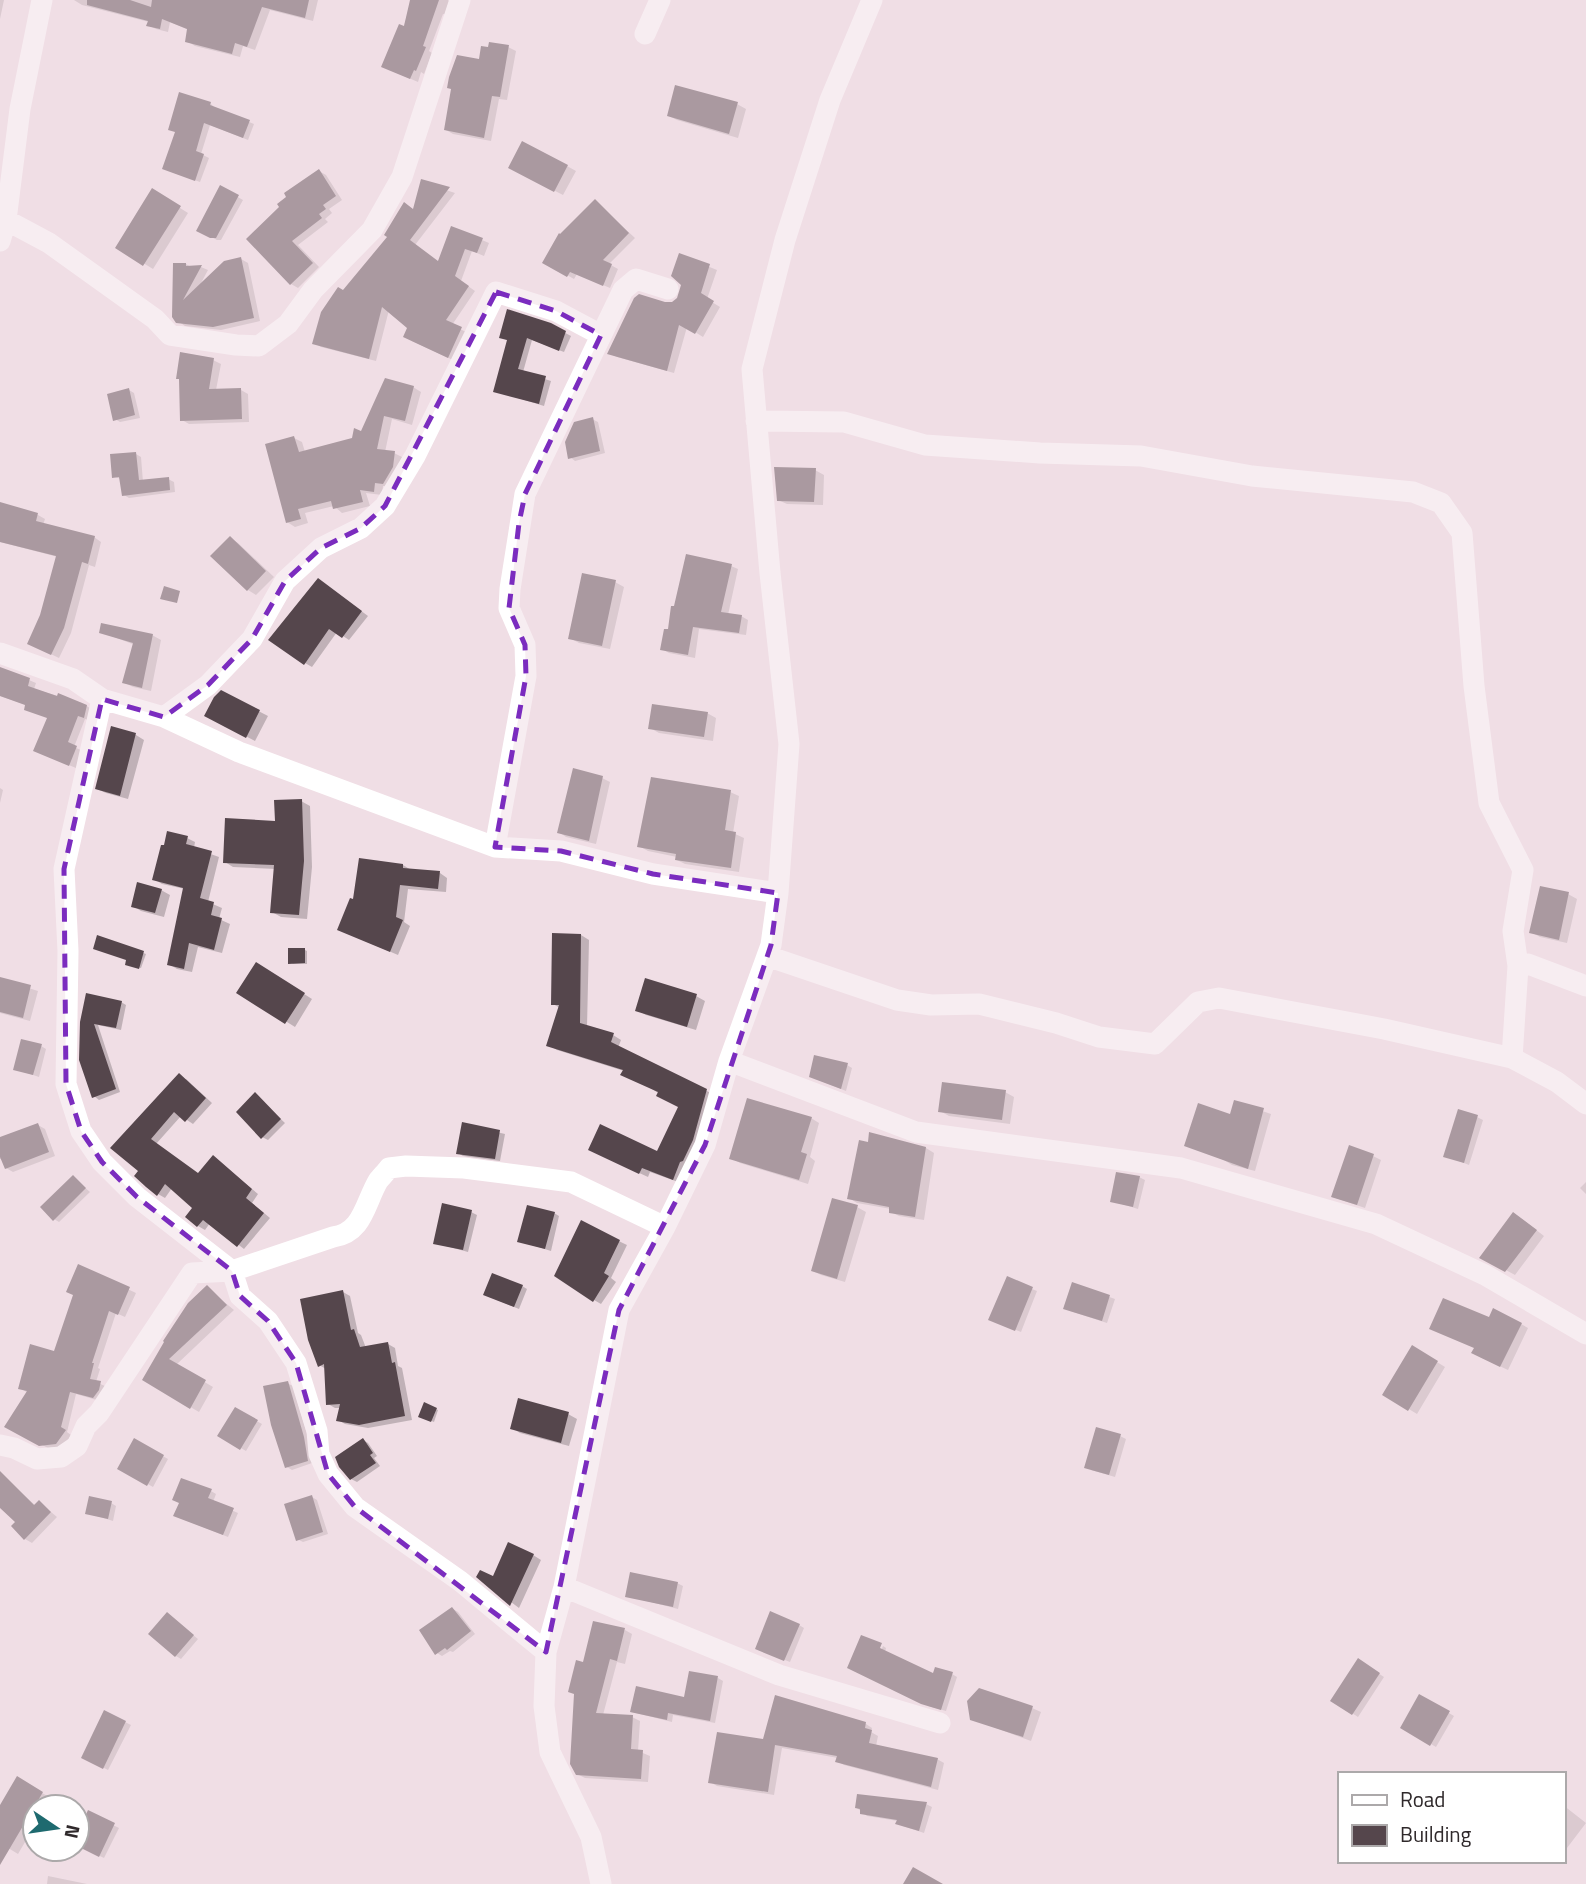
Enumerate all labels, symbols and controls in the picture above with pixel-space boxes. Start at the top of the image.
legend [1338,1772,1565,1863]
text: Road [1400,1783,1445,1815]
north arrow [21,1793,91,1863]
text: Building [1400,1818,1472,1850]
text: N [57,1822,89,1842]

